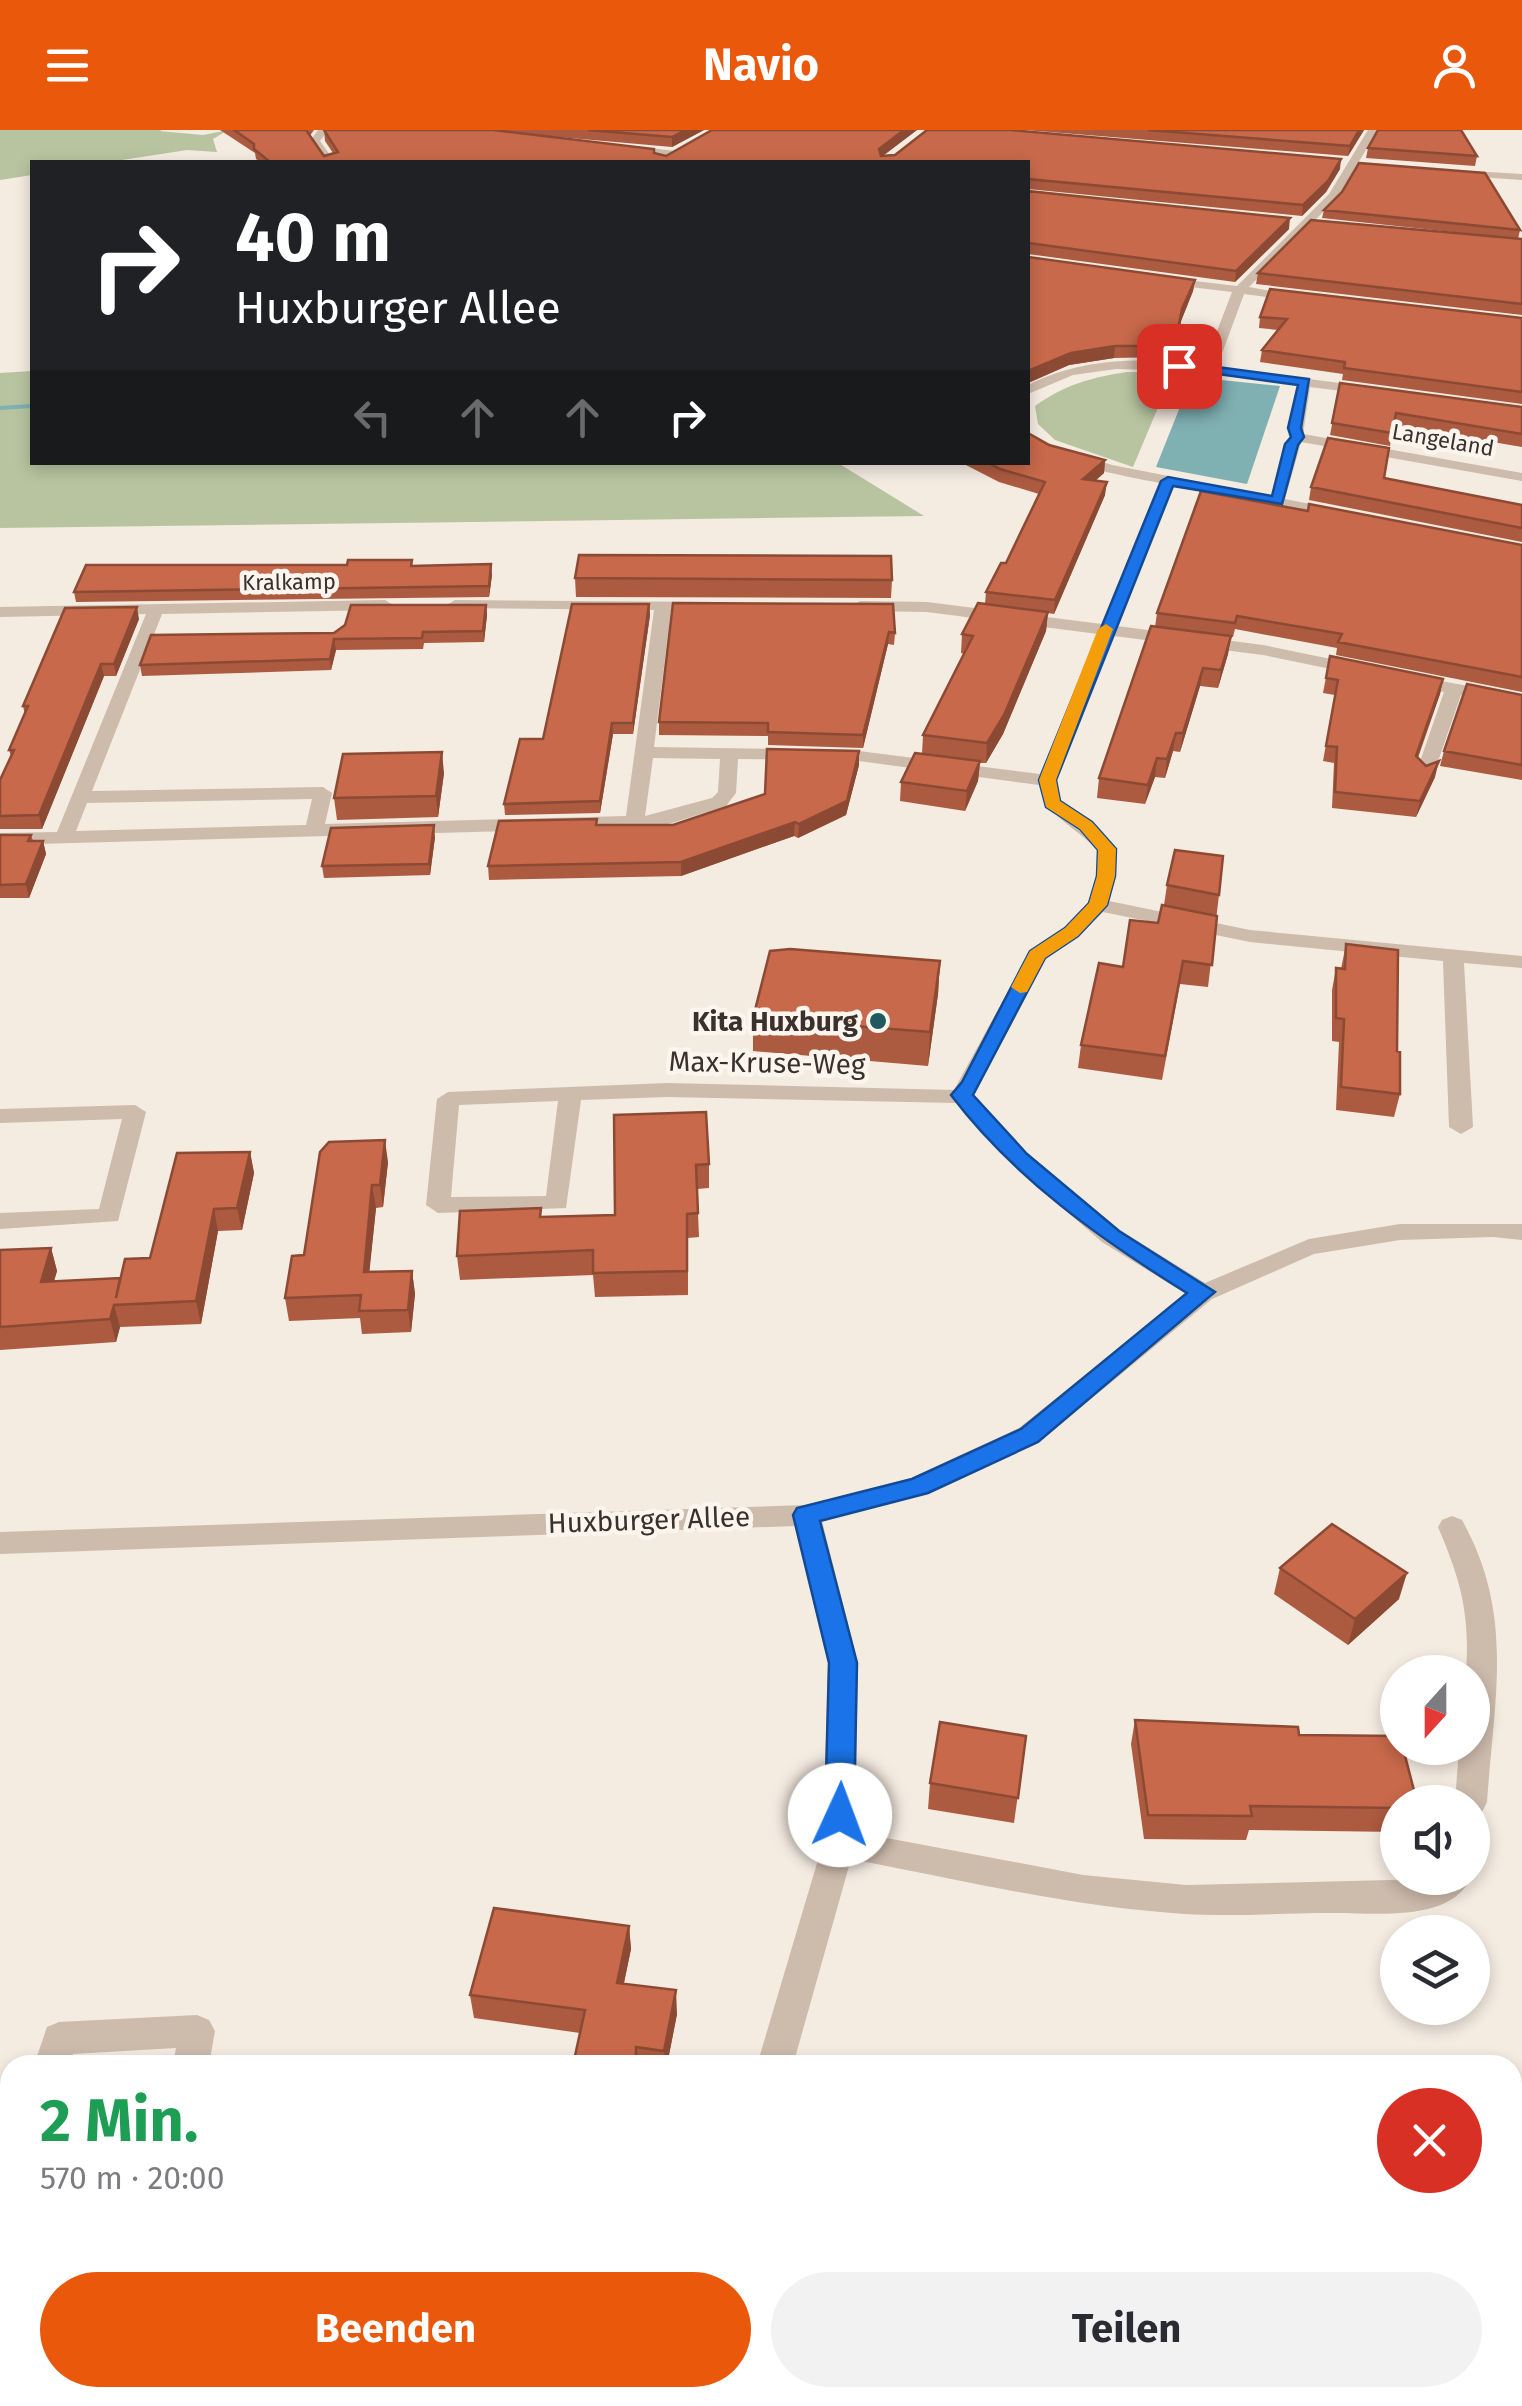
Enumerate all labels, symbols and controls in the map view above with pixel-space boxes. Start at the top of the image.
icon: menu [40,38,95,93]
text: Navio [703,38,819,92]
icon: person [1427,38,1482,93]
text: 40 m [235,196,391,280]
icon: right [70,200,200,330]
text: Huxburger Allee [235,281,561,335]
pin [1137,324,1222,409]
icon: arrive [1152,339,1207,394]
icon: left [345,390,400,445]
icon: ahead [450,390,505,445]
icon: ahead [555,390,610,445]
icon: right [660,390,715,445]
street label: Langeland [1390,418,1496,462]
street label: Kralkamp [242,568,336,596]
place label: Kita Huxburg [692,1005,859,1038]
marker: Kita Huxburg [867,1010,889,1032]
street label: Max-Kruse-Weg [668,1045,866,1081]
street label: Huxburger Allee [547,1500,751,1540]
north arrow [1380,1655,1490,1765]
map controls [1380,1655,1490,2025]
position arrow [788,1763,892,1867]
button: sound [1380,1785,1490,1895]
button: layers [1380,1915,1490,2025]
text: 2 Min. [40,2085,198,2157]
button: close [1377,2088,1482,2193]
text: 570 m · 20:00 [40,2159,225,2197]
button: Beenden [40,2272,751,2387]
button: Teilen [771,2272,1482,2387]

